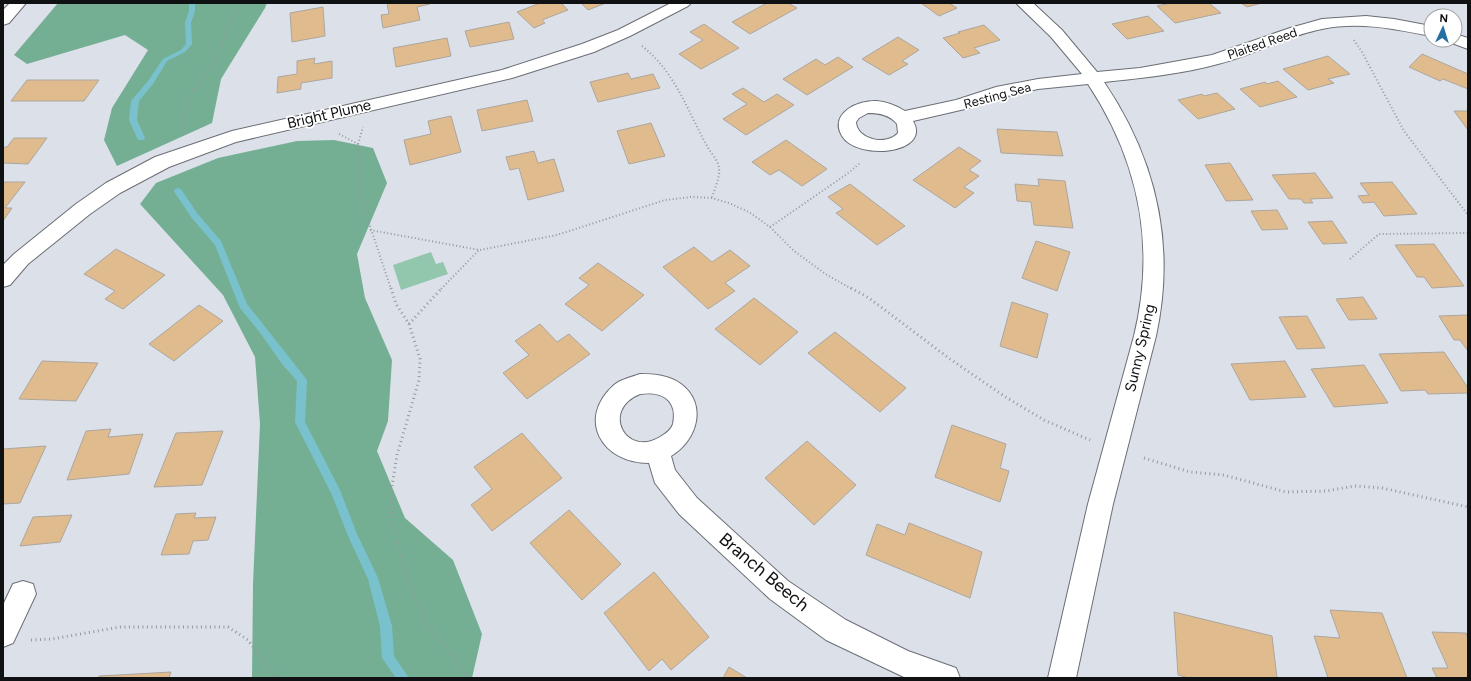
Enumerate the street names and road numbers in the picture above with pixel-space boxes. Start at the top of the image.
street label: Plaited Reed [1225,25,1299,62]
street label: Resting Sea [962,79,1032,112]
street label: Bright Plume [285,96,373,132]
street label: Sunny Spring [1121,302,1159,394]
street label: Branch Beech [714,528,814,616]

